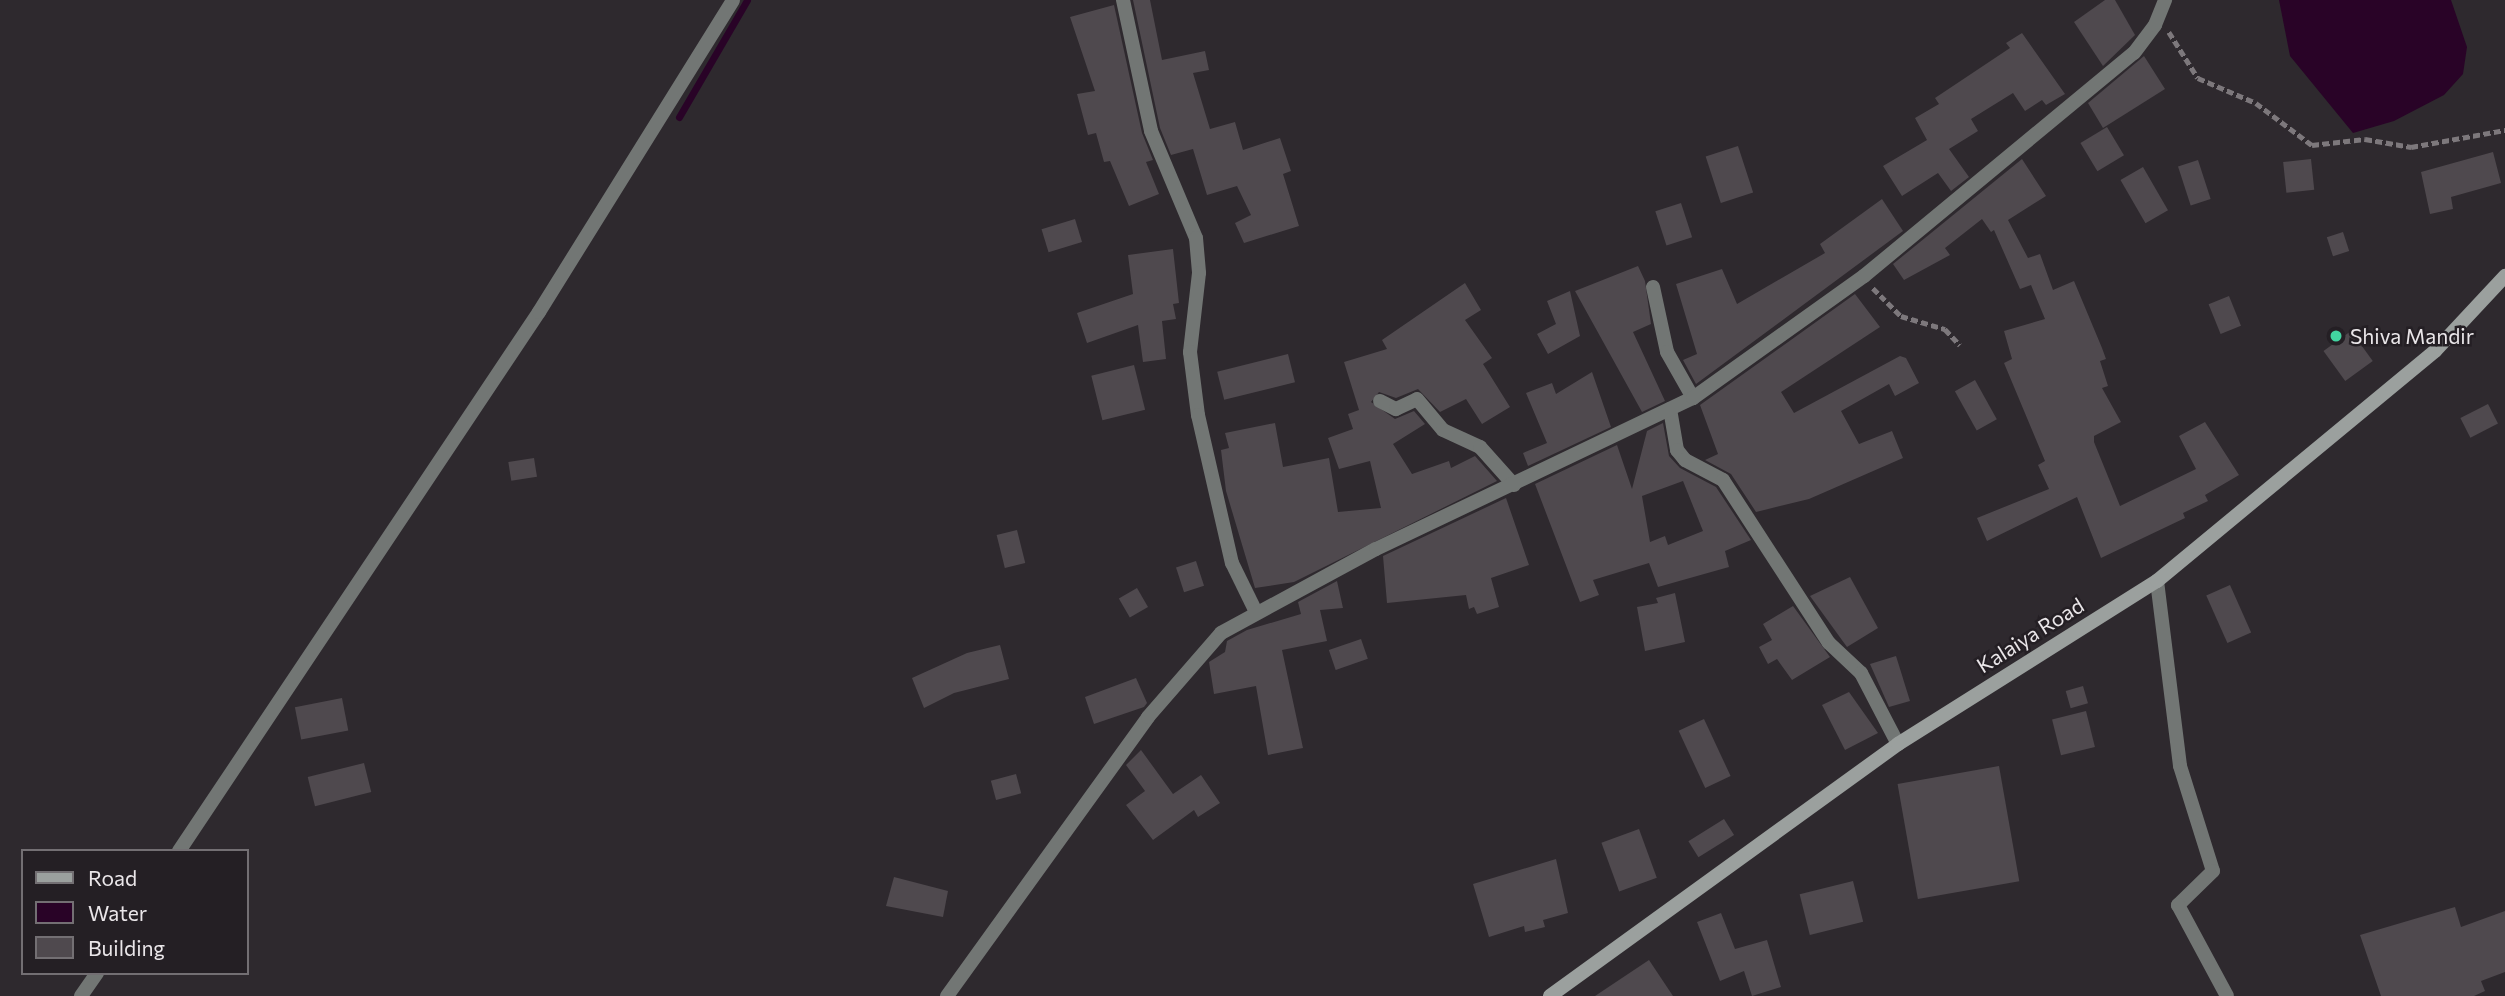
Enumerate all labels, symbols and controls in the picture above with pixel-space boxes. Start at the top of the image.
place label: Shiva Mandir [2350,323,2474,349]
marker: Shiva Mandir [2328,328,2344,344]
street label: Kalaiya Road [1972,592,2088,678]
legend [21,849,248,975]
text: Road [88,865,137,890]
text: Water [88,900,147,925]
text: Building [88,935,165,960]

